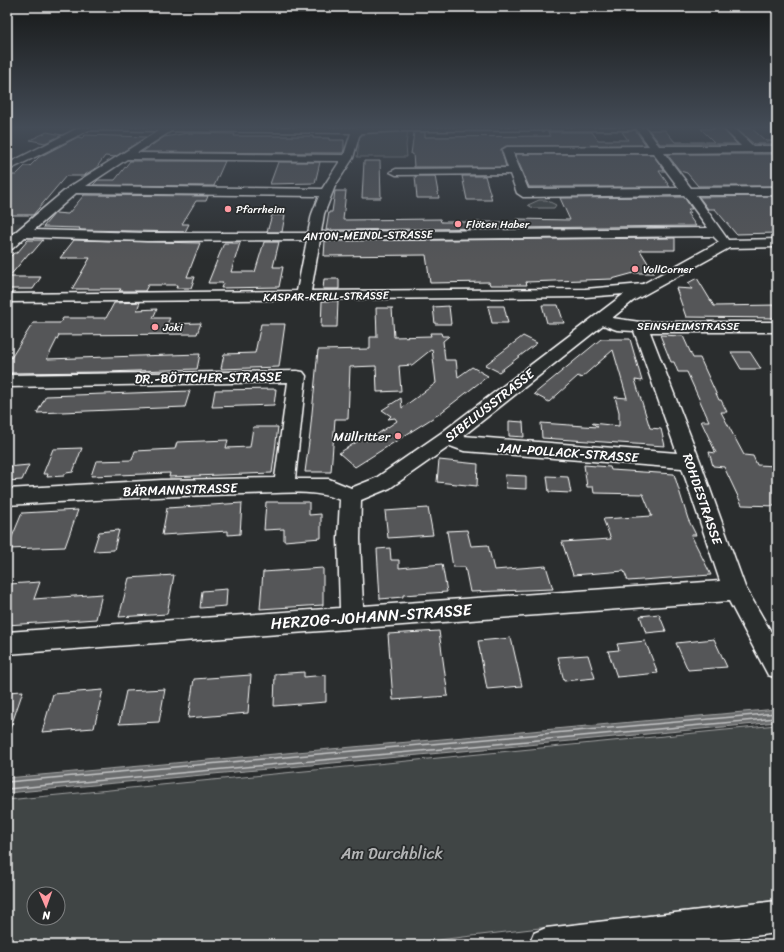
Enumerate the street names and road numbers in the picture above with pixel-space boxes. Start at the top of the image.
street label: ANTON-MEINDL-STRASSE [302,225,434,246]
street label: KASPAR-KERLL-STRASSE [263,286,390,307]
street label: SEINSHEIMSTRASSE [637,317,740,336]
street label: SIBELIUSSTRASSE [439,362,540,448]
street label: DR.-BÖTTCHER-STRASSE [134,365,282,390]
street label: JAN-POLLACK-STRASSE [496,436,640,469]
street label: ROHDESTRASSE [676,450,729,549]
street label: BÄRMANNSTRASSE [122,476,238,503]
street label: HERZOG-JOHANN-STRASSE [270,595,474,638]

